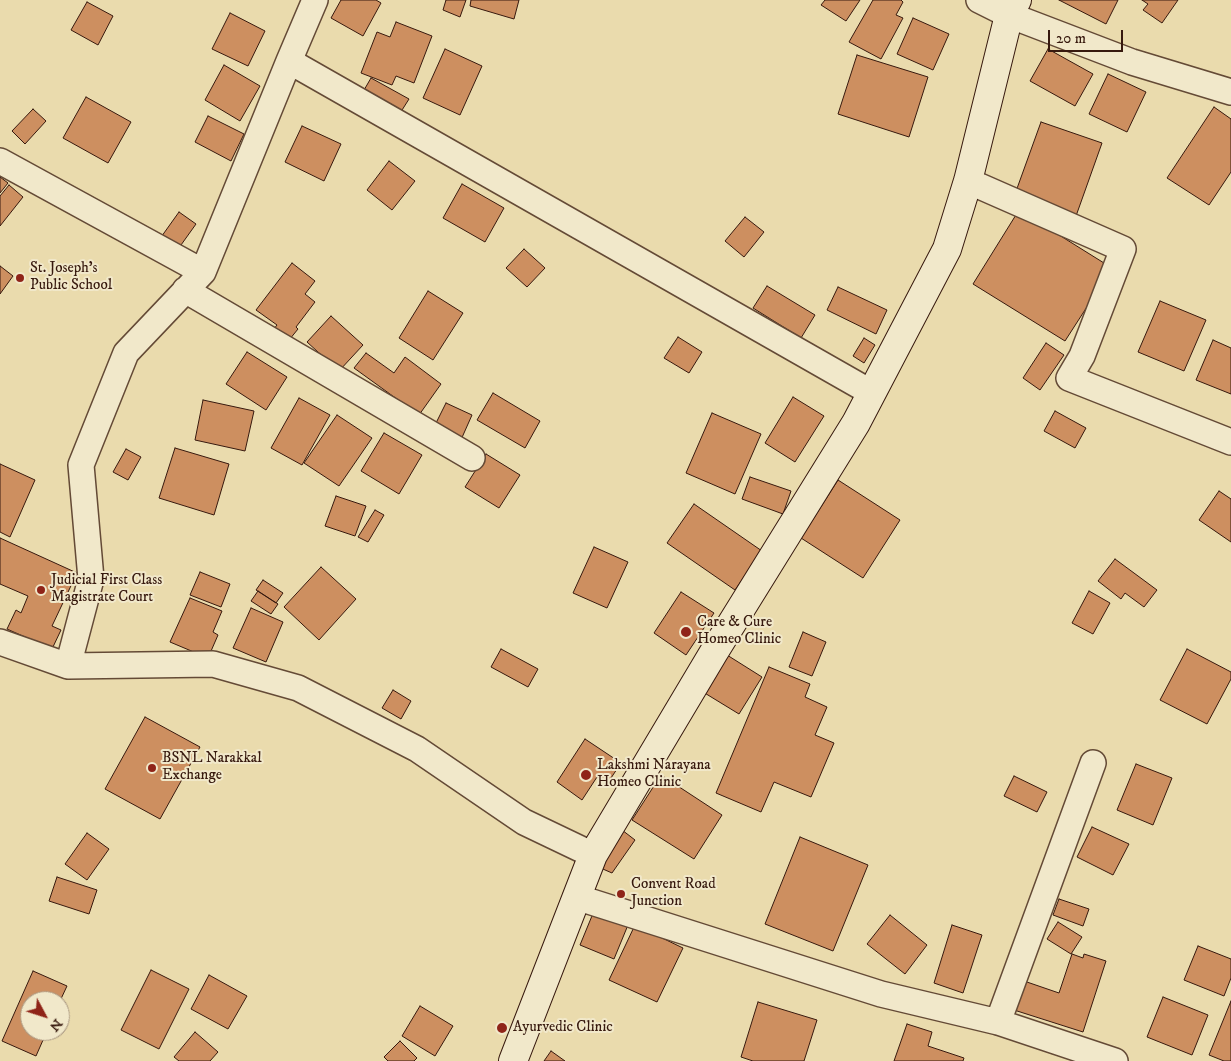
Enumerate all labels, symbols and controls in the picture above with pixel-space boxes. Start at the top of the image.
scale bar [1051,20,1126,52]
text: 20 m [1056,29,1086,48]
place label: St. Joseph's Public School [30,260,112,295]
marker: St. Joseph's Public School [14,272,26,284]
place label: Judicial First Class Magistrate Court [51,572,162,607]
marker: Judicial First Class Magistrate Court [35,584,47,596]
place label: Care & Cure Homeo Clinic [697,614,781,649]
marker: Care & Cure Homeo Clinic [679,625,693,639]
place label: BSNL Narakkal Exchange [162,750,262,785]
place label: Lakshmi Narayana Homeo Clinic [597,757,711,792]
marker: BSNL Narakkal Exchange [146,762,158,774]
marker: Lakshmi Narayana Homeo Clinic [579,768,593,782]
place label: Convent Road Junction [631,876,716,911]
marker: Convent Road Junction [615,888,627,900]
north arrow [20,991,70,1041]
text: N [45,1015,66,1035]
place label: Ayurvedic Clinic [513,1019,613,1037]
marker: Ayurvedic Clinic [495,1021,509,1035]

